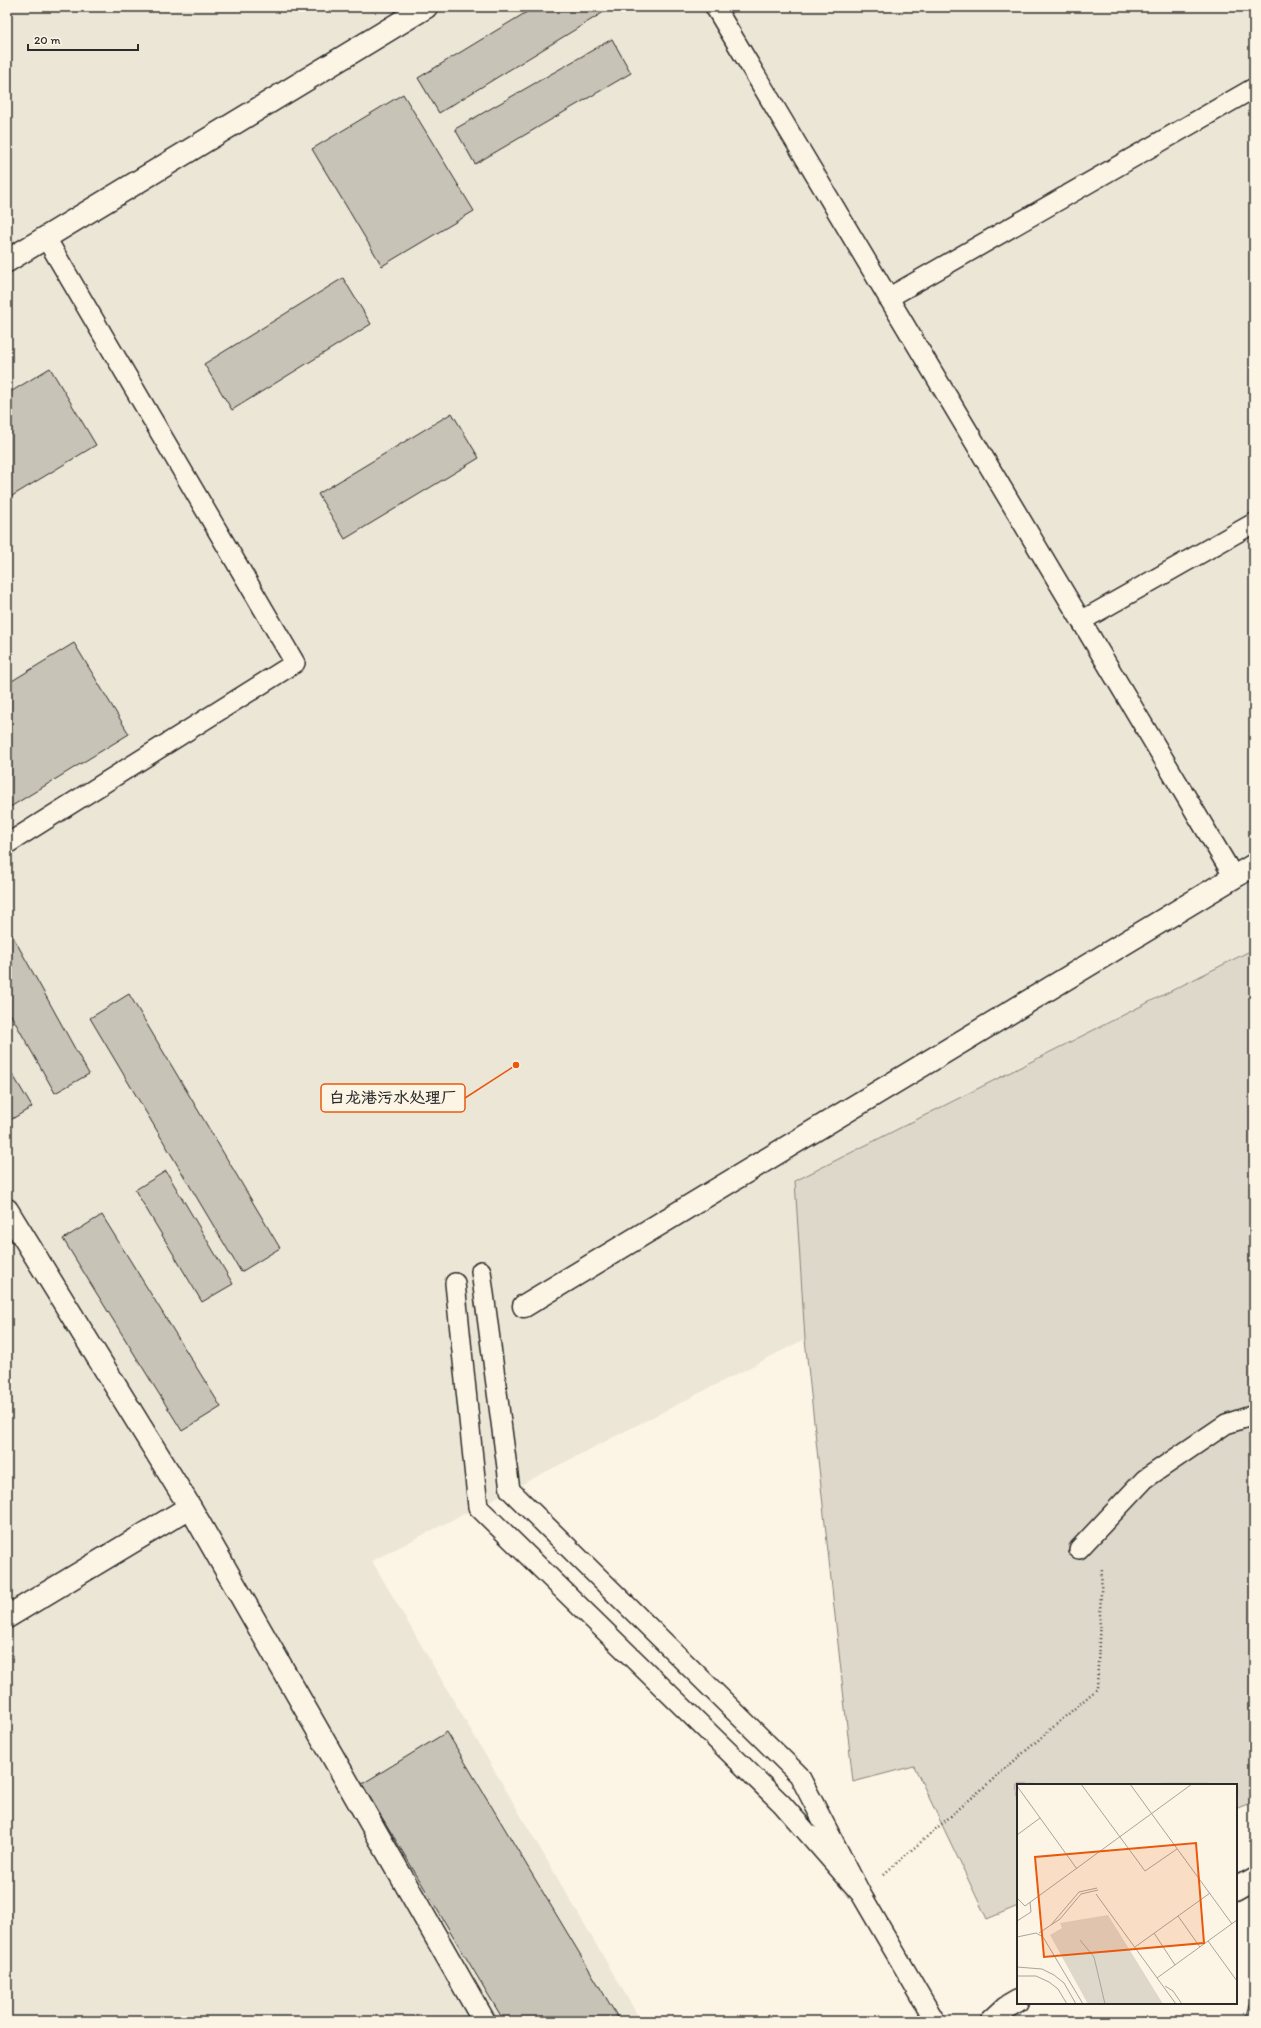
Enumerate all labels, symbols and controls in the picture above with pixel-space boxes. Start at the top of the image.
scale bar [28,26,138,52]
text: 20 m [34,33,61,47]
callout: 白龙港污水处理厂 [321,1084,465,1112]
text: 白龙港污水处理厂 [329,1088,457,1107]
inset map [1017,1784,1237,2004]

